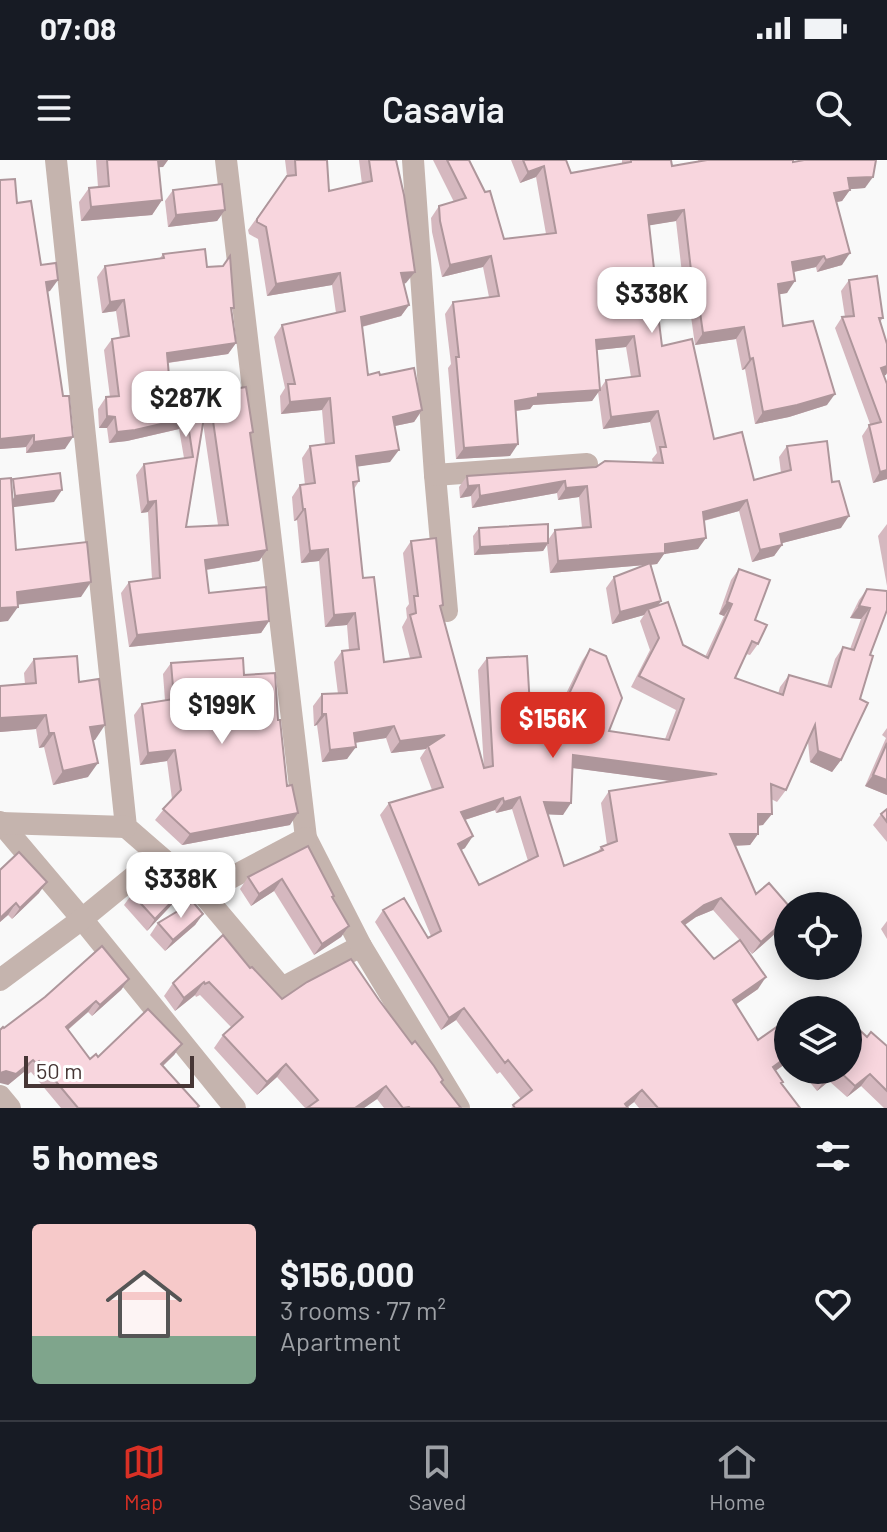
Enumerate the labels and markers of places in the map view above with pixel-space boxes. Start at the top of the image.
pin: $338K [596,267,708,335]
pin: $287K [130,371,242,439]
pin: $199K [166,678,278,746]
pin: $156K [497,692,609,760]
pin: $338K [125,852,237,920]

